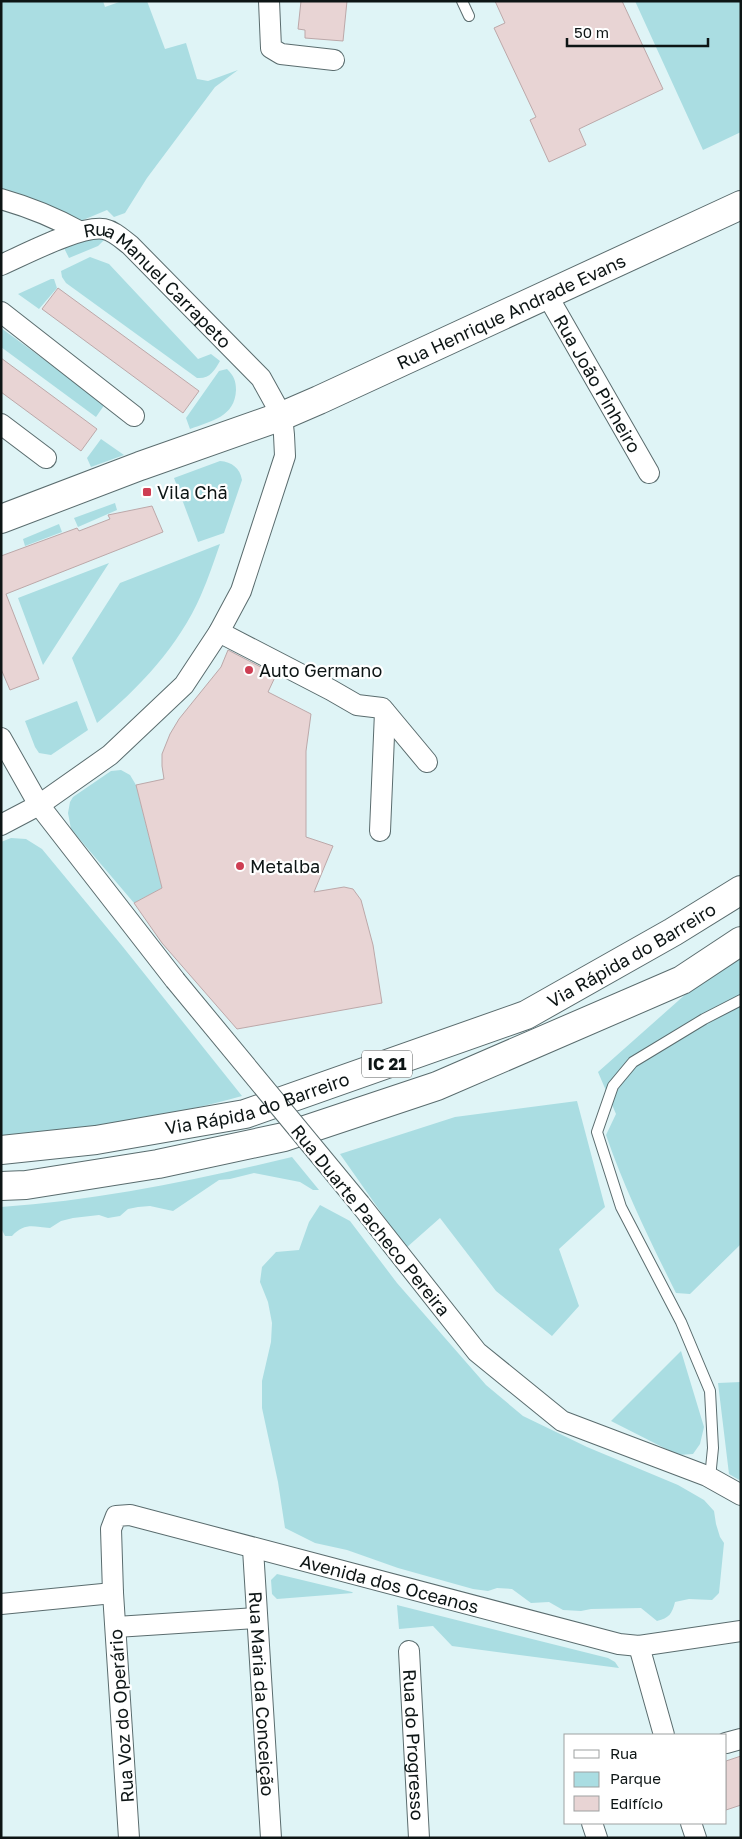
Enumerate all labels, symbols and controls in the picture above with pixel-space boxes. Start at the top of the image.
scale bar [567,15,708,47]
text: 50 m [574,23,609,41]
street label: Rua Manuel Carrapeto [81,217,236,353]
street label: Rua Henrique Andrade Evans [393,249,629,374]
street label: Rua João Pinheiro [550,311,646,456]
place label: Vila Chã [157,481,228,503]
marker: Vila Chã [141,486,153,498]
place label: Auto Germano [259,659,382,681]
marker: Auto Germano [243,664,255,676]
place label: Metalba [250,855,320,877]
marker: Metalba [234,860,246,872]
street label: Via Rápida do Barreiro [543,897,720,1012]
road number: IC 21 [362,1050,412,1078]
street label: Via Rápida do Barreiro [163,1067,352,1139]
street label: Rua Duarte Pacheco Pereira [287,1120,455,1320]
street label: Avenida dos Oceanos [298,1549,481,1618]
street label: Rua Maria da Conceição [245,1591,279,1797]
street label: Rua Voz do Operário [104,1629,138,1803]
street label: Rua do Progresso [399,1669,429,1821]
legend [564,1734,727,1824]
text: Rua [610,1744,637,1762]
text: Parque [610,1769,661,1787]
text: Edifício [610,1794,663,1812]

